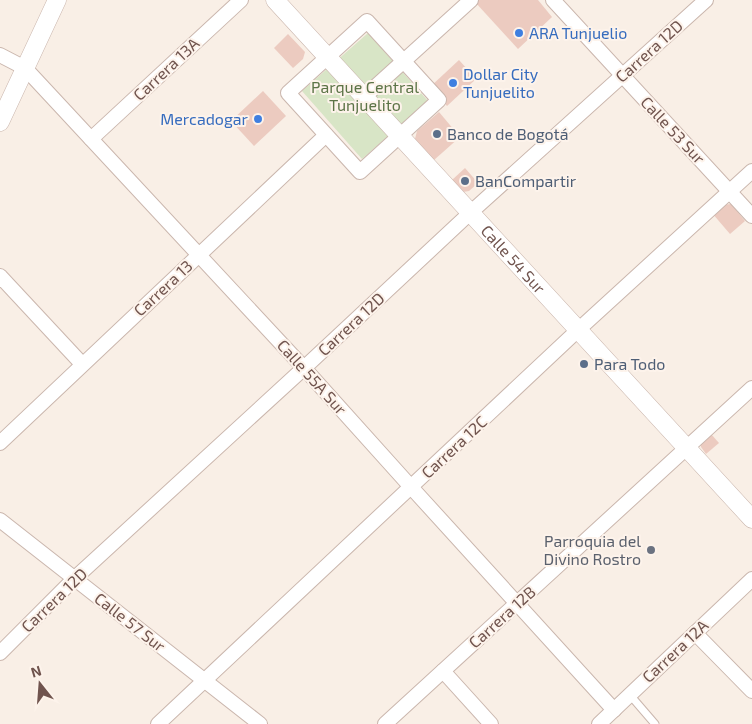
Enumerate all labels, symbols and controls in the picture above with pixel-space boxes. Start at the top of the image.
street label: Carrera 12D [611,16,686,86]
place label: ARA Tunjuelio [529,23,627,43]
marker: ARA Tunjuelio [513,27,525,39]
street label: Carrera 13A [129,33,203,104]
place label: Dollar City Tunjuelito [463,64,539,102]
park label: Parque Central Tunjuelito [311,77,419,115]
marker: Dollar City Tunjuelito [447,77,459,89]
street label: Calle 53 Sur [637,92,710,168]
place label: Mercadogar [160,109,249,128]
marker: Mercadogar [252,113,264,125]
place label: Banco de Bogotá [447,124,569,143]
marker: Banco de Bogotá [431,128,443,140]
place label: BanCompartir [475,171,577,190]
marker: BanCompartir [459,175,471,187]
street label: Calle 54 Sur [477,221,550,297]
street label: Carrera 13 [129,256,196,320]
street label: Carrera 12D [314,288,388,359]
street label: Calle 55A Sur [274,335,351,419]
place label: Para Todo [594,354,665,373]
marker: Para Todo [578,358,590,370]
street label: Carrera 12C [417,412,490,482]
place label: Parroquia del Divino Rostro [544,531,641,568]
marker: Parroquia del Divino Rostro [645,544,657,556]
street label: Carrera 12D [17,564,90,636]
street label: Carrera 12B [464,582,539,652]
street label: Calle 57 Sur [91,588,170,655]
street label: Carrera 12A [638,615,712,686]
north arrow [15,659,65,709]
text: N [29,661,43,681]

